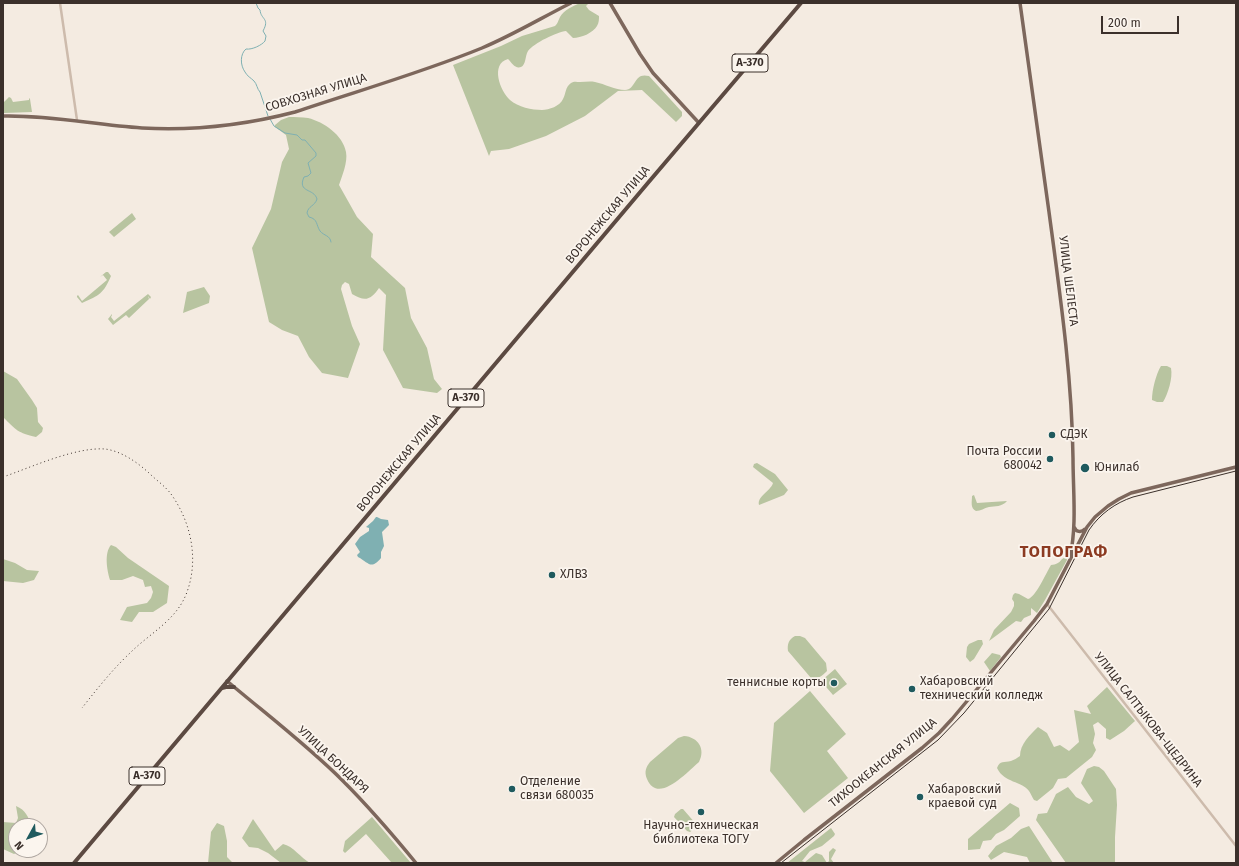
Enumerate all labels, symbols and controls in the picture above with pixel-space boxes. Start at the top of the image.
scale bar [1103,8,1181,34]
text: 200 m [1108,16,1141,30]
road number: А-370 [732,54,768,72]
street label: СОВХОЗНАЯ УЛИЦА [264,71,368,115]
street label: ВОРОНЕЖСКАЯ УЛИЦА [563,163,653,267]
street label: УЛИЦА ШЕЛЕСТА [1055,235,1081,327]
road number: А-370 [448,389,484,407]
street label: ВОРОНЕЖСКАЯ УЛИЦА [354,411,444,515]
place label: СДЭК [1060,428,1088,442]
marker: СДЭК [1047,430,1057,440]
place label: Почта России 680042 [966,445,1042,473]
marker: Почта России 680042 [1045,454,1055,464]
place label: Юнилаб [1094,461,1139,475]
marker: Юнилаб [1079,462,1091,474]
district label: ТОПОГРАФ [1020,543,1108,563]
place label: ХЛВЗ [560,568,588,582]
marker: ХЛВЗ [547,570,557,580]
street label: УЛИЦА САЛТЫКОВА-ЩЕДРИНА [1091,650,1205,790]
place label: Хабаровский технический колледж [920,675,1043,703]
place label: теннисные корты [727,676,826,690]
marker: теннисные корты [829,678,839,688]
marker: Хабаровский технический колледж [907,684,917,694]
street label: ТИХООКЕАНСКАЯ УЛИЦА [826,715,940,811]
street label: УЛИЦА БОНДАРЯ [294,723,372,797]
road number: А-370 [129,767,165,785]
place label: Отделение связи 680035 [520,775,594,803]
place label: Хабаровский краевой суд [928,783,1001,811]
marker: Отделение связи 680035 [507,784,517,794]
marker: Хабаровский краевой суд [915,792,925,802]
marker: Научно-техническая библиотека ТОГУ [696,807,706,817]
north arrow [8,818,48,858]
place label: Научно-техническая библиотека ТОГУ [643,819,759,847]
text: N [12,838,27,852]

